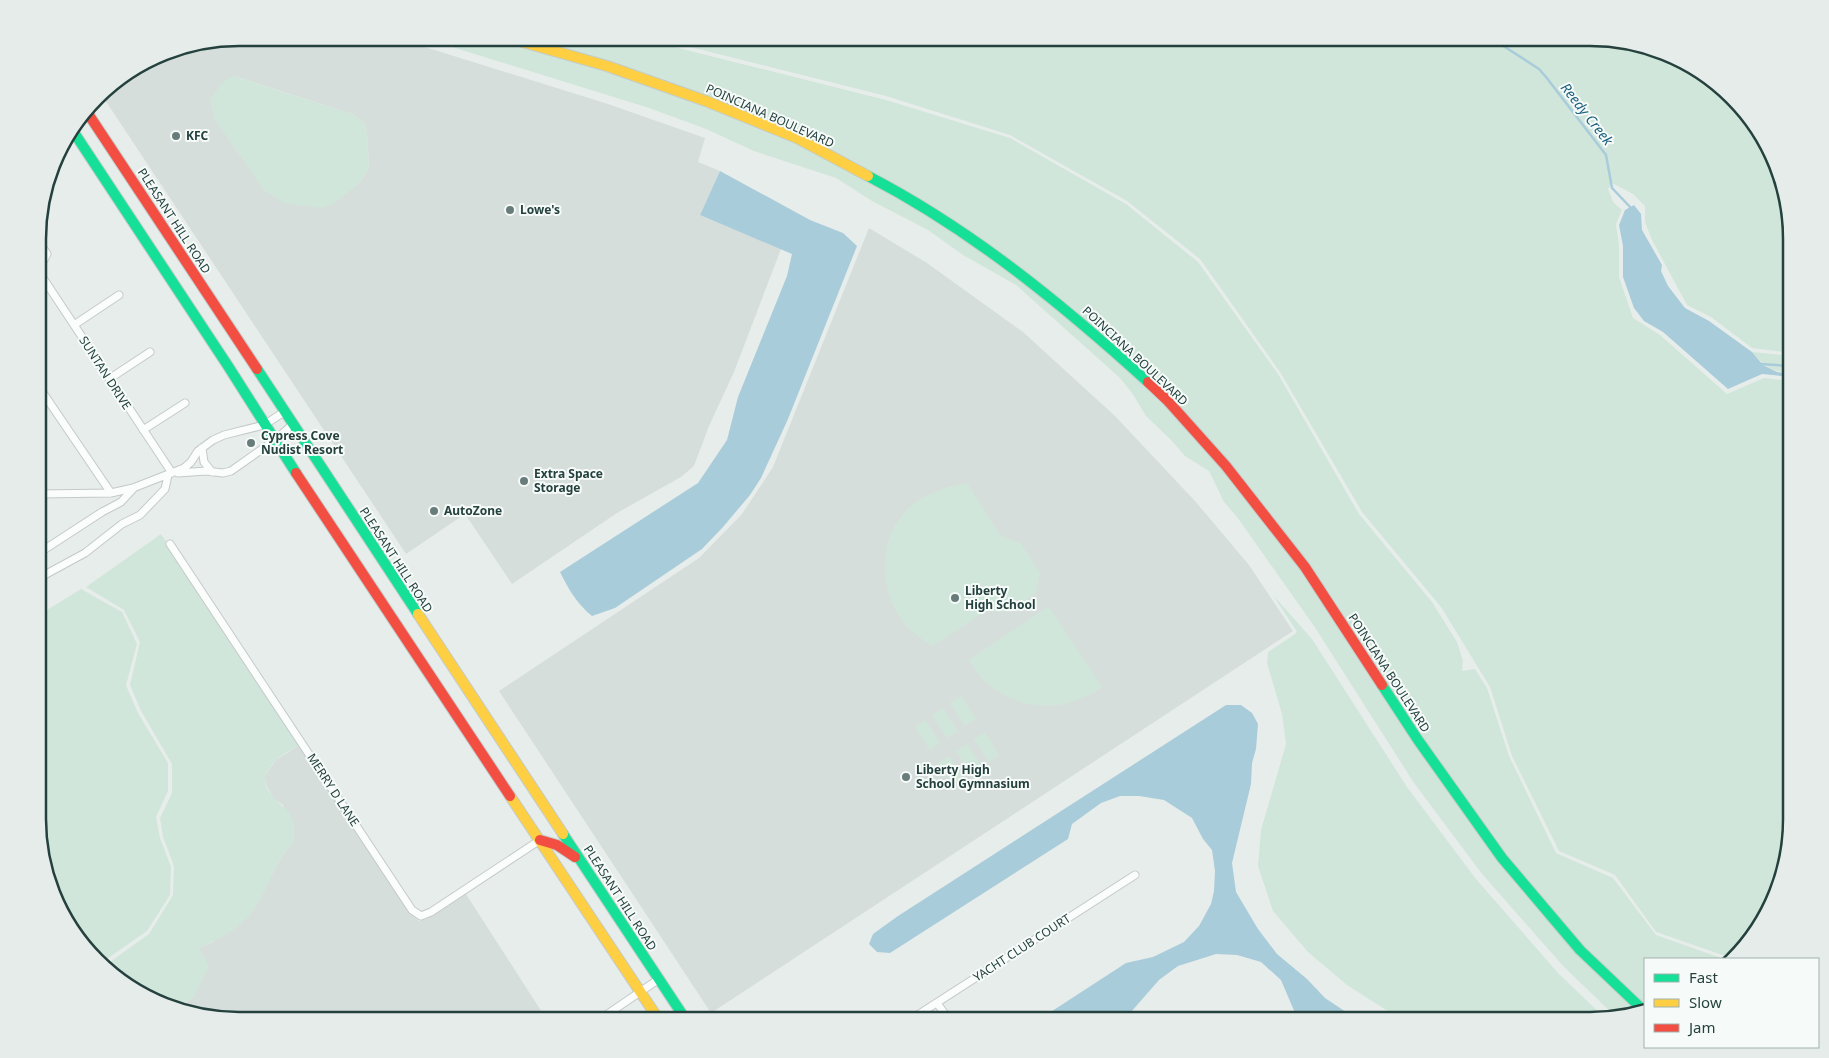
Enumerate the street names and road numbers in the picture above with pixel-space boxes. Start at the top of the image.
street label: POINCIANA BOULEVARD [703,80,837,152]
street label: PLEASANT HILL ROAD [134,165,215,277]
street label: POINCIANA BOULEVARD [1079,302,1192,409]
street label: SUNTAN DRIVE [75,333,136,413]
street label: PLEASANT HILL ROAD [356,504,437,616]
street label: POINCIANA BOULEVARD [1345,610,1434,736]
street label: MERRY D LANE [303,750,363,830]
street label: PLEASANT HILL ROAD [580,842,661,954]
street label: YACHT CLUB COURT [970,910,1074,985]

